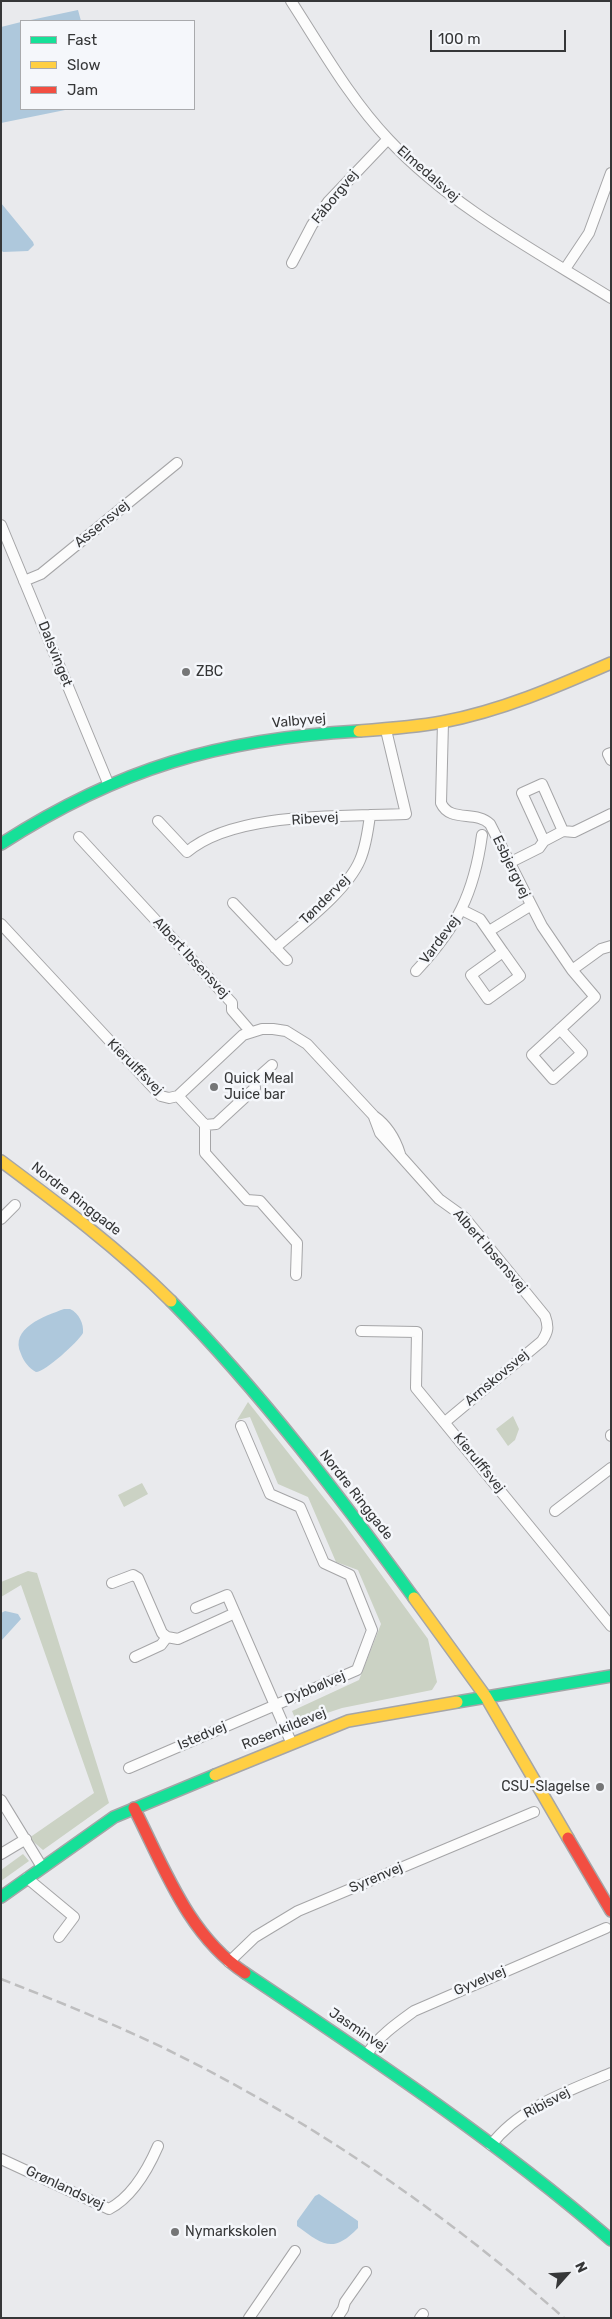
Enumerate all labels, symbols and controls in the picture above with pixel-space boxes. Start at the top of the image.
legend [20,20,195,110]
scale bar [432,20,568,52]
text: 100 m [438,30,480,48]
text: Fast [67,31,97,49]
text: Slow [67,56,100,74]
text: Jam [67,81,98,99]
street label: Elmedalsvej [393,142,463,206]
street label: Fåborgvej [308,167,362,227]
street label: Assensvej [71,497,133,551]
street label: Dalsvinget [34,619,76,689]
place label: ZBC [196,664,223,680]
marker: ZBC [180,666,192,678]
street label: Valbyvej [271,710,327,732]
street label: Ribevej [291,809,339,829]
street label: Esbjergvej [489,833,533,901]
street label: Tøndervej [297,872,353,928]
street label: Vardevej [416,913,464,967]
street label: Albert Ibsensvej [149,914,233,1002]
street label: Kierulffsvej [104,1036,166,1098]
place label: Quick Meal Juice bar [224,1071,294,1104]
marker: Quick Meal Juice bar [208,1081,220,1093]
street label: Nordre Ringgade [28,1159,124,1239]
street label: Albert Ibsensvej [449,1206,531,1296]
street label: Arnskovsvej [462,1346,532,1410]
street label: Kierulffsvej [450,1430,508,1496]
street label: Nordre Ringgade [316,1447,396,1543]
street label: Dybbølvej [282,1668,348,1708]
street label: Rosenkildevej [239,1704,329,1754]
street label: Istedvej [175,1718,229,1754]
place label: CSU-Slagelse [501,1779,590,1795]
marker: CSU-Slagelse [594,1781,606,1793]
street label: Syrenvej [347,1859,405,1897]
street label: Gyvelvej [451,1963,509,1999]
street label: Jasminvej [326,2004,390,2056]
street label: Ribisvej [521,2084,573,2122]
street label: Grønlandsvej [23,2162,107,2214]
place label: Nymarkskolen [185,2224,277,2240]
marker: Nymarkskolen [169,2226,181,2238]
north arrow [542,2249,592,2299]
text: N [571,2259,591,2275]

